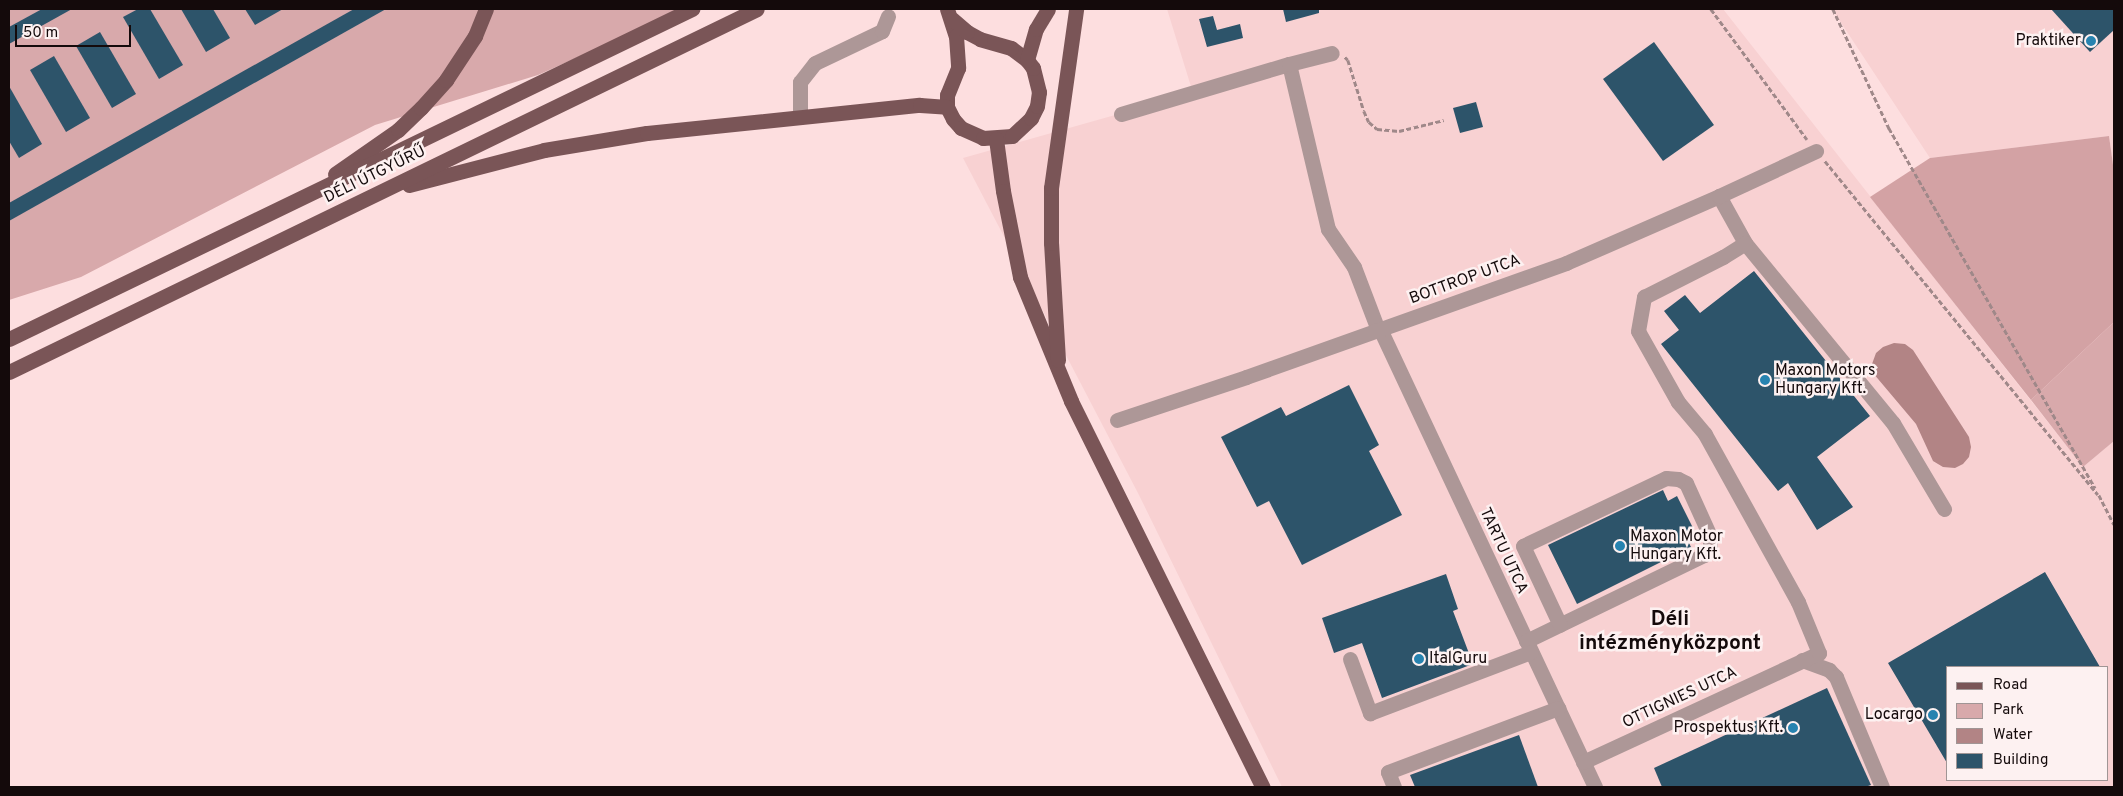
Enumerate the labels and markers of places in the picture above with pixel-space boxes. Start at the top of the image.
place label: Praktiker [2015,31,2081,51]
marker: Praktiker [2085,35,2097,47]
place label: Maxon Motors Hungary Kft. [1775,361,1875,399]
marker: Maxon Motors Hungary Kft. [1759,374,1771,386]
place label: Maxon Motor Hungary Kft. [1630,527,1723,565]
marker: Maxon Motor Hungary Kft. [1614,540,1626,552]
place label: ItalGuru [1429,649,1487,669]
marker: ItalGuru [1413,653,1425,665]
place label: Locargo [1865,705,1923,725]
marker: Locargo [1927,709,1939,721]
place label: Prospektus Kft. [1673,718,1783,738]
marker: Prospektus Kft. [1787,722,1799,734]

